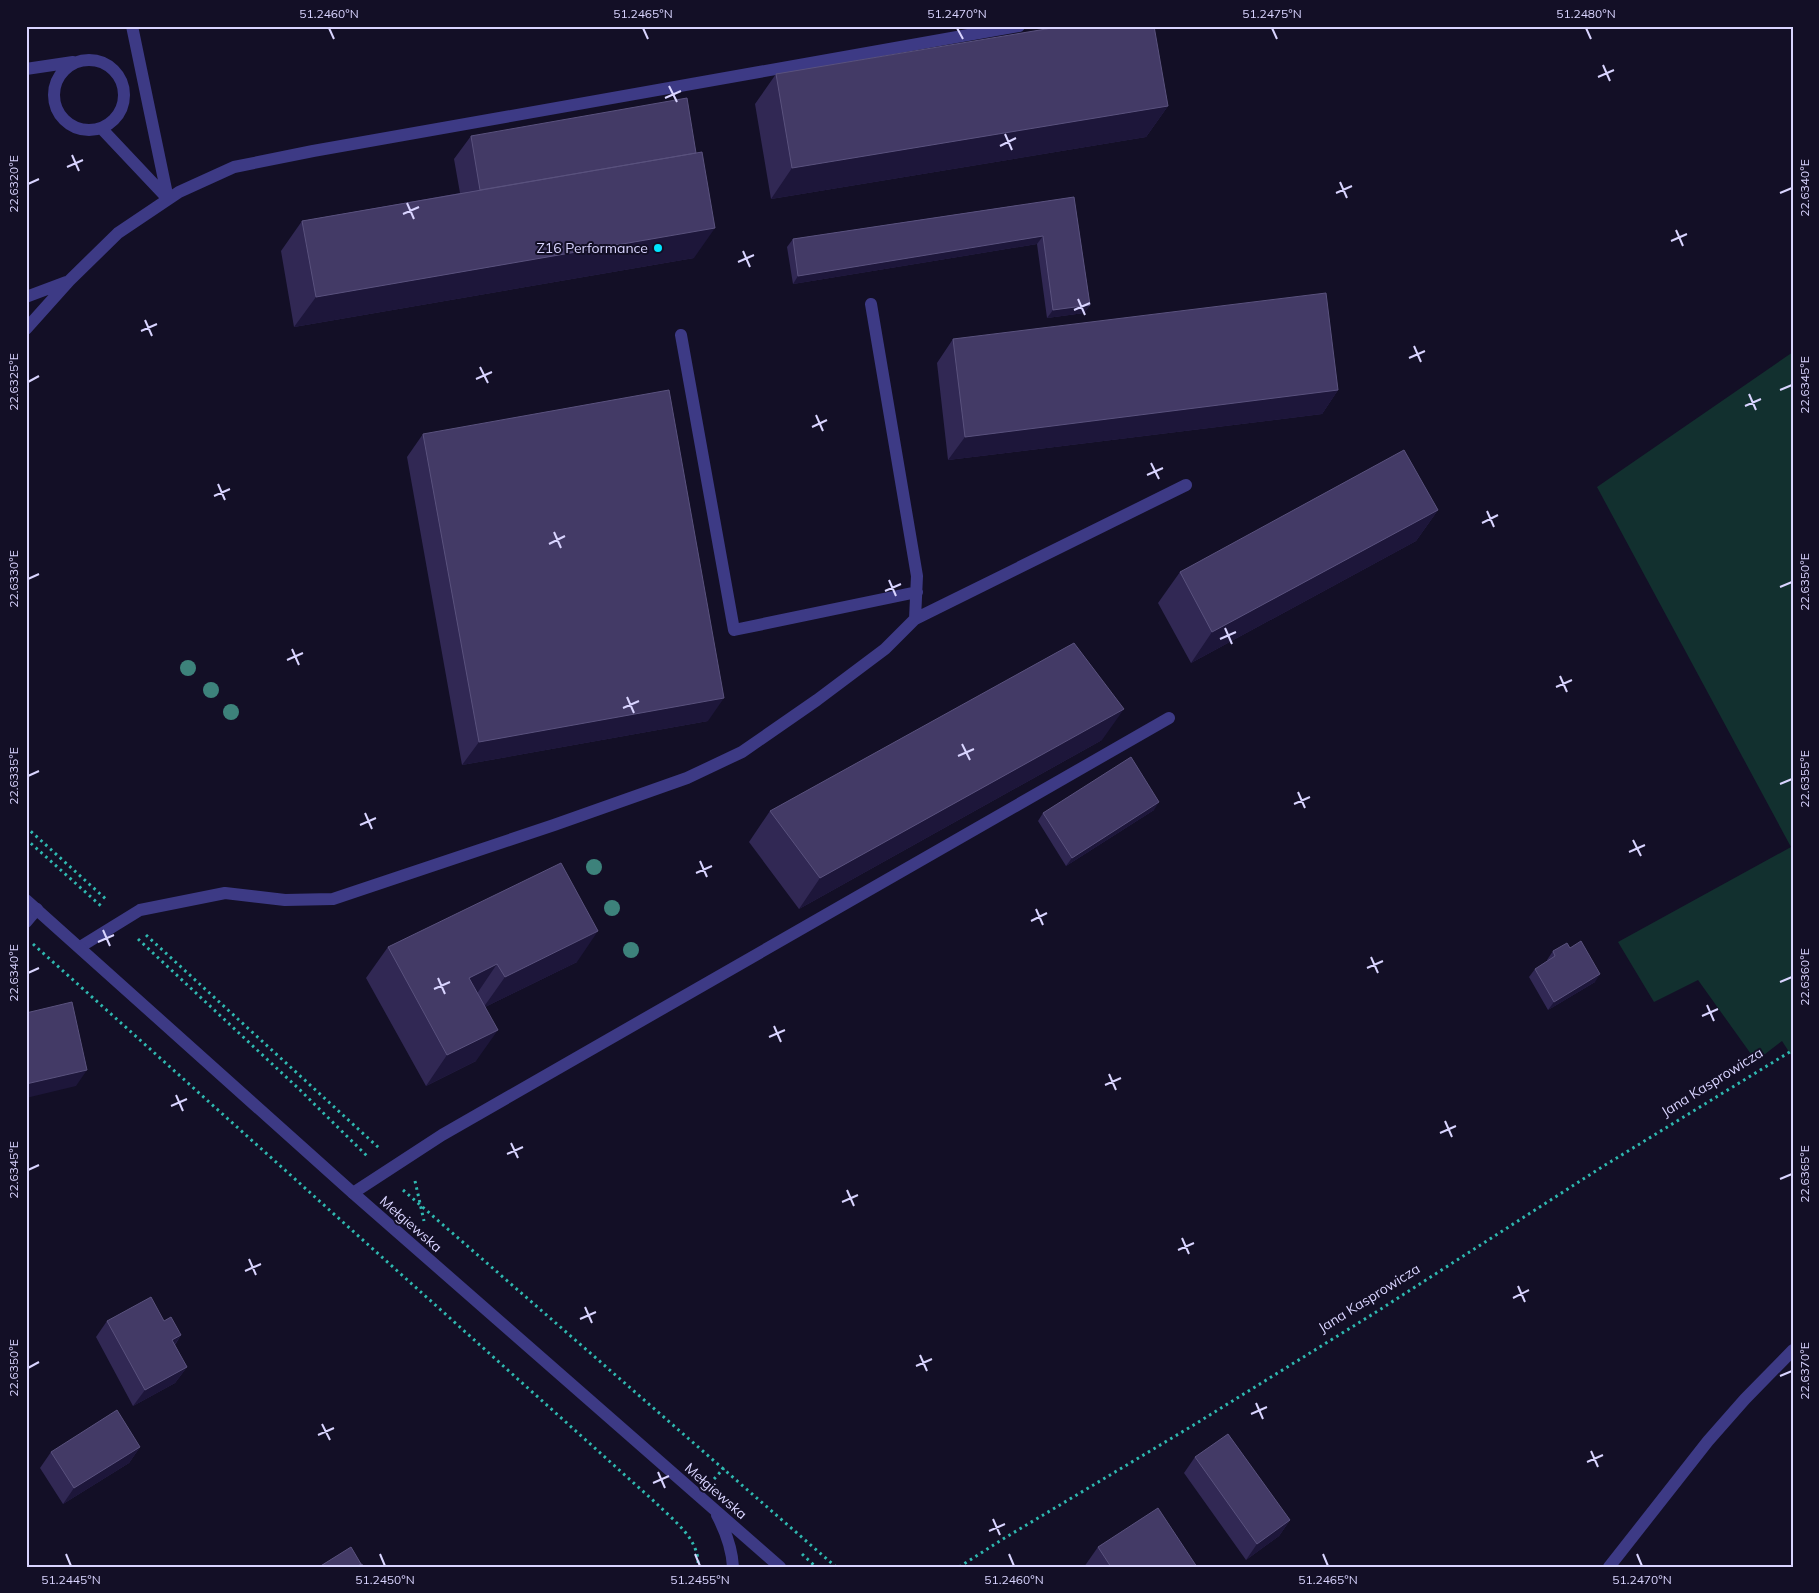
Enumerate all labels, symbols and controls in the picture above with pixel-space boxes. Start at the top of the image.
text: 51.2460°N [299,6,359,21]
text: 51.2465°N [613,6,673,21]
text: 51.2470°N [927,6,987,21]
text: 51.2475°N [1242,6,1302,21]
text: 51.2480°N [1556,6,1616,21]
text: 22.6320°E [6,155,21,213]
text: 22.6340°E [1797,159,1812,217]
place label: Z16 Performance [536,239,648,257]
marker: Z16 Performance [652,242,664,254]
text: 22.6325°E [6,353,21,411]
text: 22.6345°E [1797,356,1812,414]
text: 22.6330°E [6,550,21,608]
text: 22.6350°E [1797,553,1812,611]
text: 22.6335°E [6,747,21,805]
text: 22.6355°E [1797,750,1812,808]
text: 22.6340°E [6,944,21,1002]
text: 22.6360°E [1797,948,1812,1006]
street label: Jana Kasprowicza [1658,1043,1766,1121]
text: 22.6345°E [6,1141,21,1199]
text: 22.6365°E [1797,1145,1812,1203]
street label: Mełgiewska [376,1192,446,1256]
street label: Jana Kasprowicza [1315,1259,1423,1337]
text: 22.6350°E [6,1339,21,1397]
text: 22.6370°E [1797,1342,1812,1400]
street label: Mełgiewska [681,1459,751,1523]
text: 51.2445°N [41,1572,101,1587]
text: 51.2450°N [355,1572,415,1587]
text: 51.2455°N [670,1572,730,1587]
text: 51.2460°N [984,1572,1044,1587]
text: 51.2465°N [1298,1572,1358,1587]
text: 51.2470°N [1612,1572,1672,1587]

